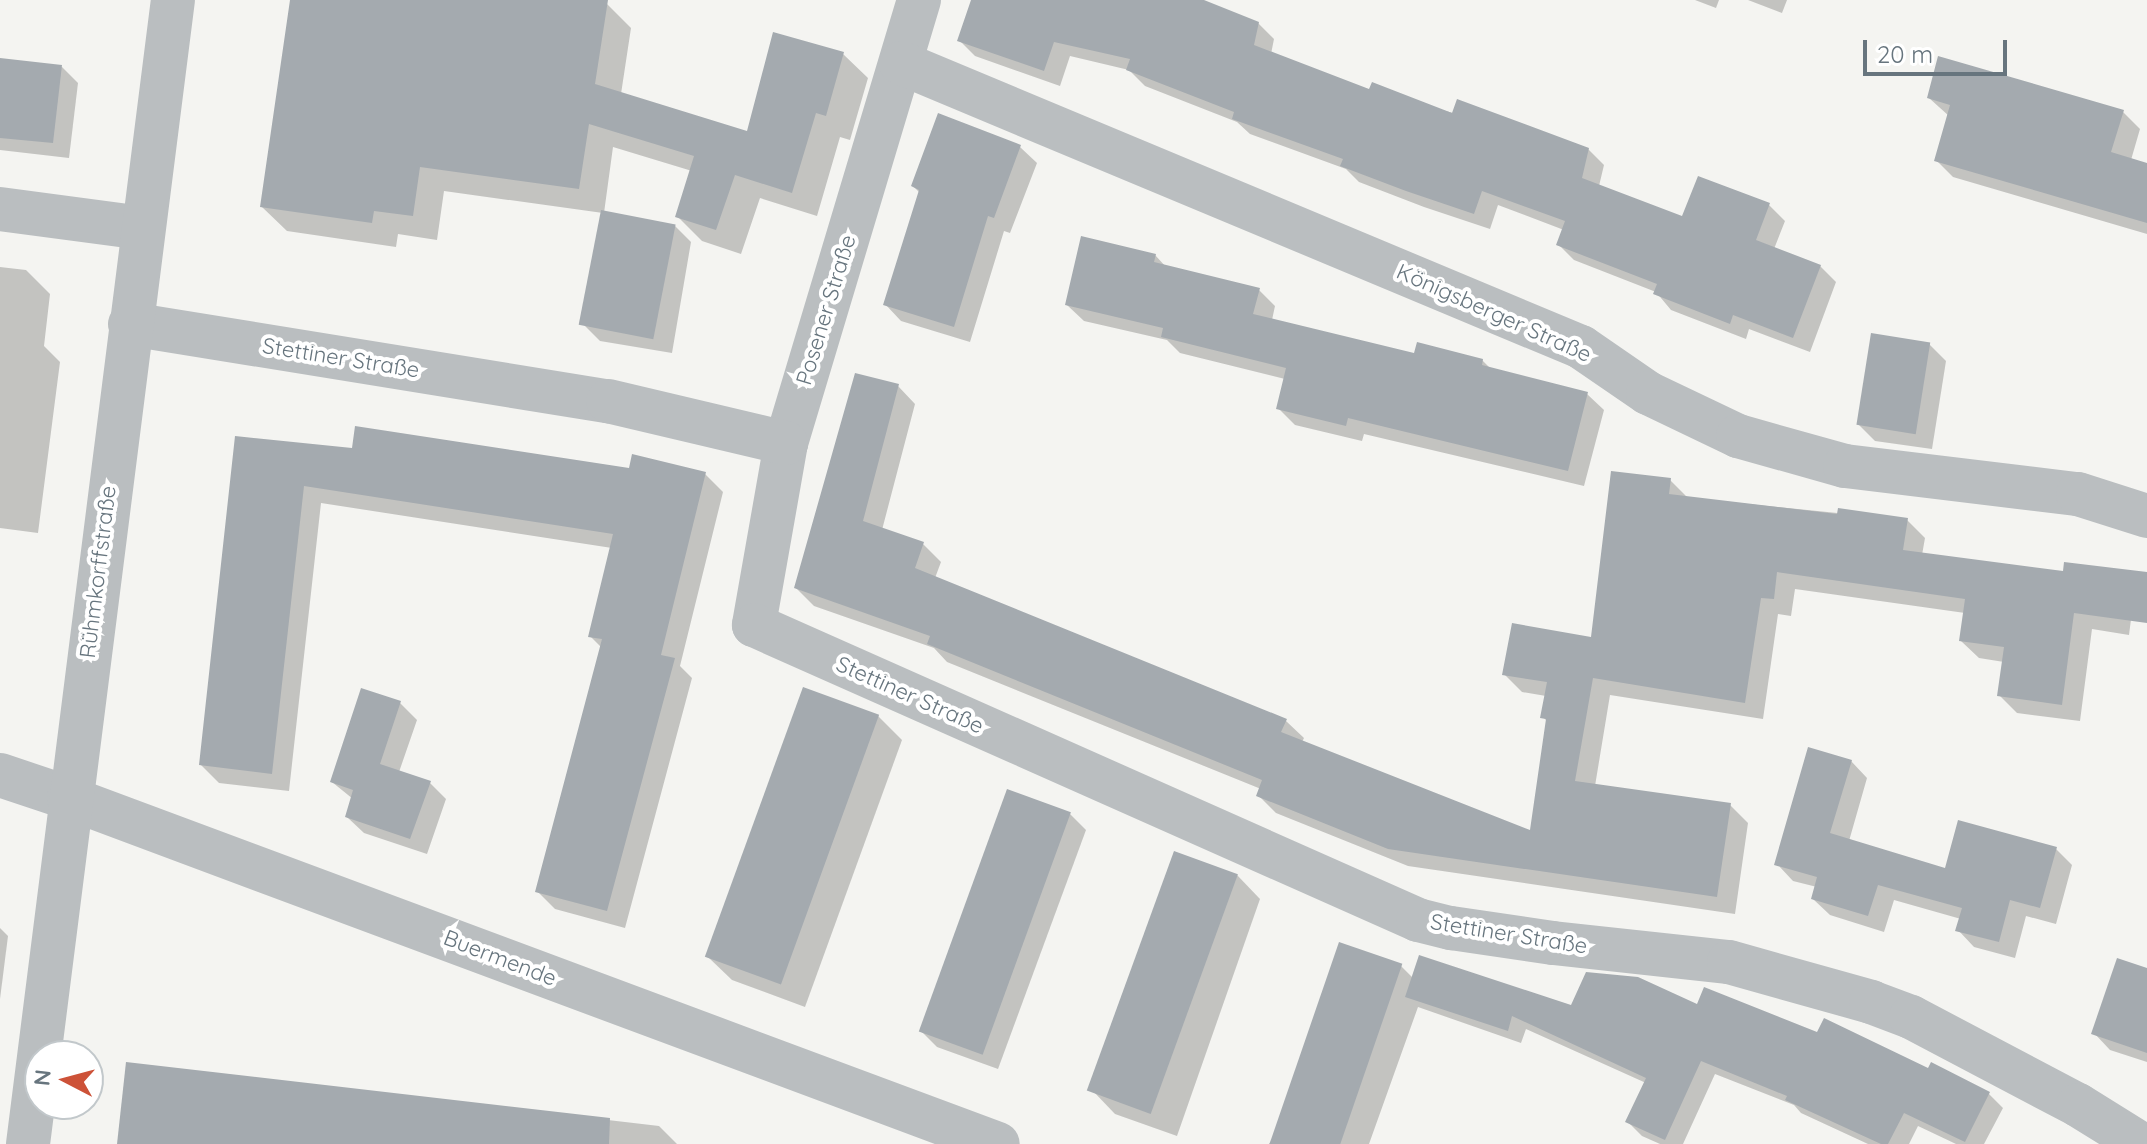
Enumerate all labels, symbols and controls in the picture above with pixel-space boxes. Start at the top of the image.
scale bar [1867,24,2011,74]
text: 20 m [1877,39,1933,69]
street label: Posener Straße [791,232,861,388]
street label: Königsberger Straße [1392,258,1596,368]
street label: Stettiner Straße [261,333,421,383]
street label: Rühmkorffstraße [74,484,122,660]
street label: Stettiner Straße [832,651,988,739]
street label: Stettiner Straße [1429,909,1589,959]
street label: Buermende [440,924,560,992]
north arrow [24,1040,104,1120]
text: N [27,1068,57,1087]

